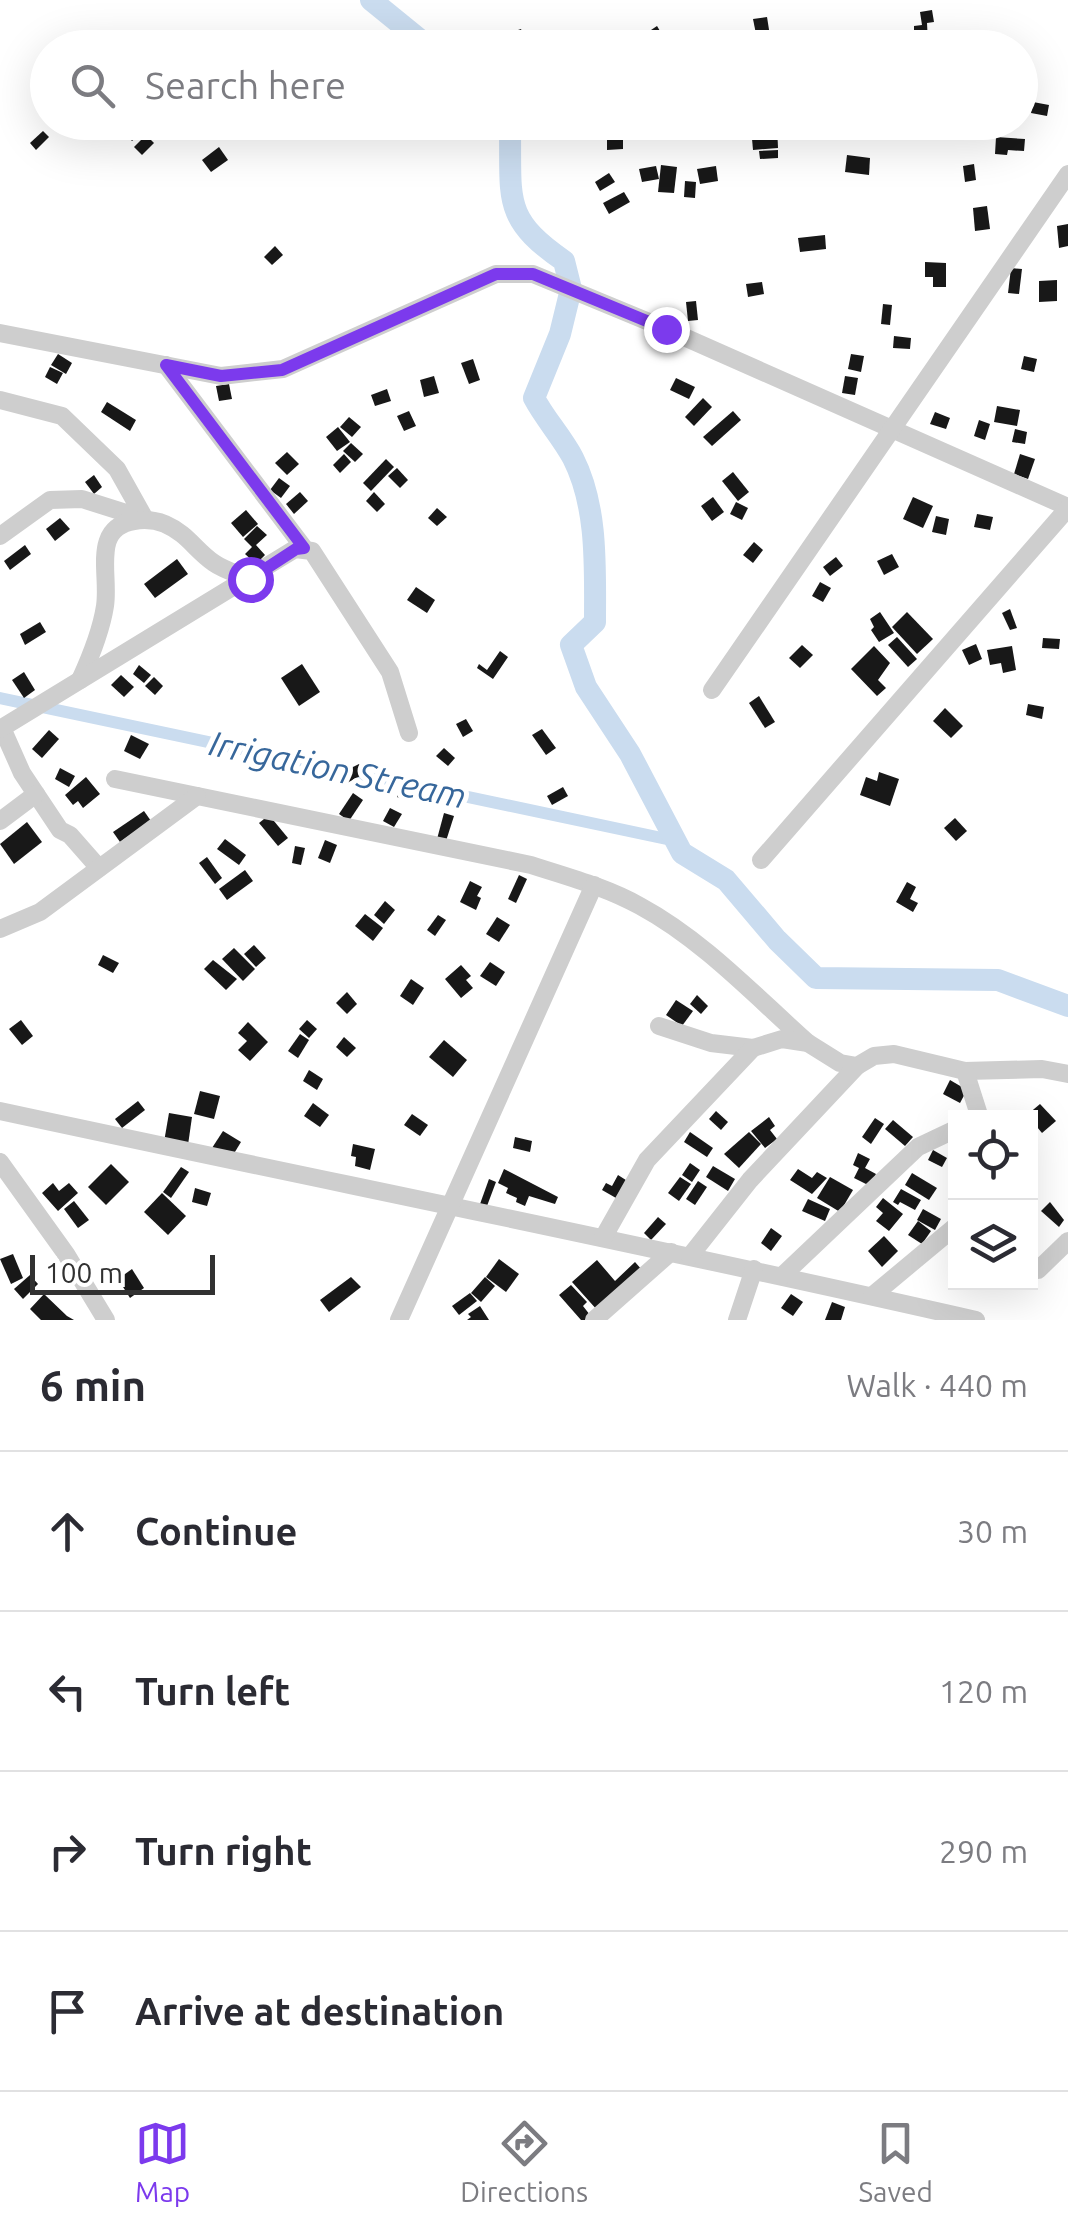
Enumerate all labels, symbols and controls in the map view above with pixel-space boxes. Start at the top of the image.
search box [30,30,1038,140]
icon: search [65,58,120,113]
text: Search here [145,64,346,106]
route end [644,307,690,353]
route start [228,557,274,603]
water label: Irrigation Stream [206,722,470,816]
map controls [948,1110,1038,1290]
button: locate [948,1110,1038,1200]
button: layers [948,1200,1038,1290]
scale bar [30,1250,215,1294]
text: 100 m [45,1257,123,1288]
text: 6 min [40,1362,146,1409]
text: Walk · 440 m [846,1367,1028,1403]
icon: ahead [40,1504,95,1559]
text: Continue [135,1510,297,1552]
text: 30 m [957,1513,1028,1549]
icon: left [40,1664,95,1719]
text: Turn left [135,1670,290,1712]
text: 120 m [939,1673,1028,1709]
icon: right [40,1824,95,1879]
text: Turn right [135,1830,312,1872]
text: 290 m [939,1833,1028,1869]
icon: arrive [40,1984,95,2039]
text: Arrive at destination [135,1990,504,2032]
tab: Map [135,2116,190,2207]
tab: Directions [460,2116,588,2207]
tab: Saved [858,2116,933,2207]

